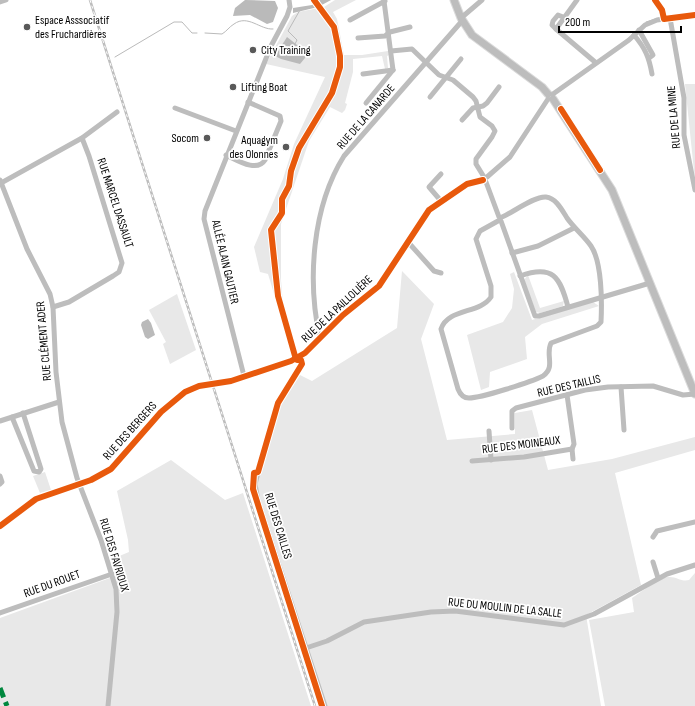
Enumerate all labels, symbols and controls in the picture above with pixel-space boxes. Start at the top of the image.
scale bar [559,8,681,34]
place label: Espace Asssociatif des Fruchardières [35,13,110,42]
text: 200 m [565,15,591,30]
marker: Espace Asssociatif des Fruchardières [22,22,32,32]
place label: City Training [261,43,311,58]
marker: City Training [248,45,258,55]
place label: Lifting Boat [241,80,288,95]
street label: RUE DE LA CANARDE [334,81,398,153]
marker: Lifting Boat [228,82,238,92]
street label: RUE DE LA MINE [664,85,684,149]
place label: Socom [171,131,199,146]
marker: Socom [202,133,212,143]
place label: Aquagym des Olonnes [229,133,278,162]
marker: Aquagym des Olonnes [281,142,291,152]
street label: RUE MARCEL DASSAULT [93,156,137,250]
street label: ALLÉE ALAIN GAUTIER [208,217,242,306]
street label: RUE DE LA PAILLOLIÈRE [298,272,376,346]
street label: RUE CLÉMENT ADER [33,300,55,381]
street label: RUE DES TAILLIS [536,371,602,401]
street label: RUE DES BERGERS [100,399,160,463]
street label: RUE DES MOINEAUX [481,433,562,457]
street label: RUE DES CAILLES [261,491,295,561]
street label: RUE DES FAVRIOUX [96,517,133,594]
street label: RUE DU ROUET [22,567,82,601]
street label: RUE DU MOULIN DE LA SALLE [447,595,563,621]

